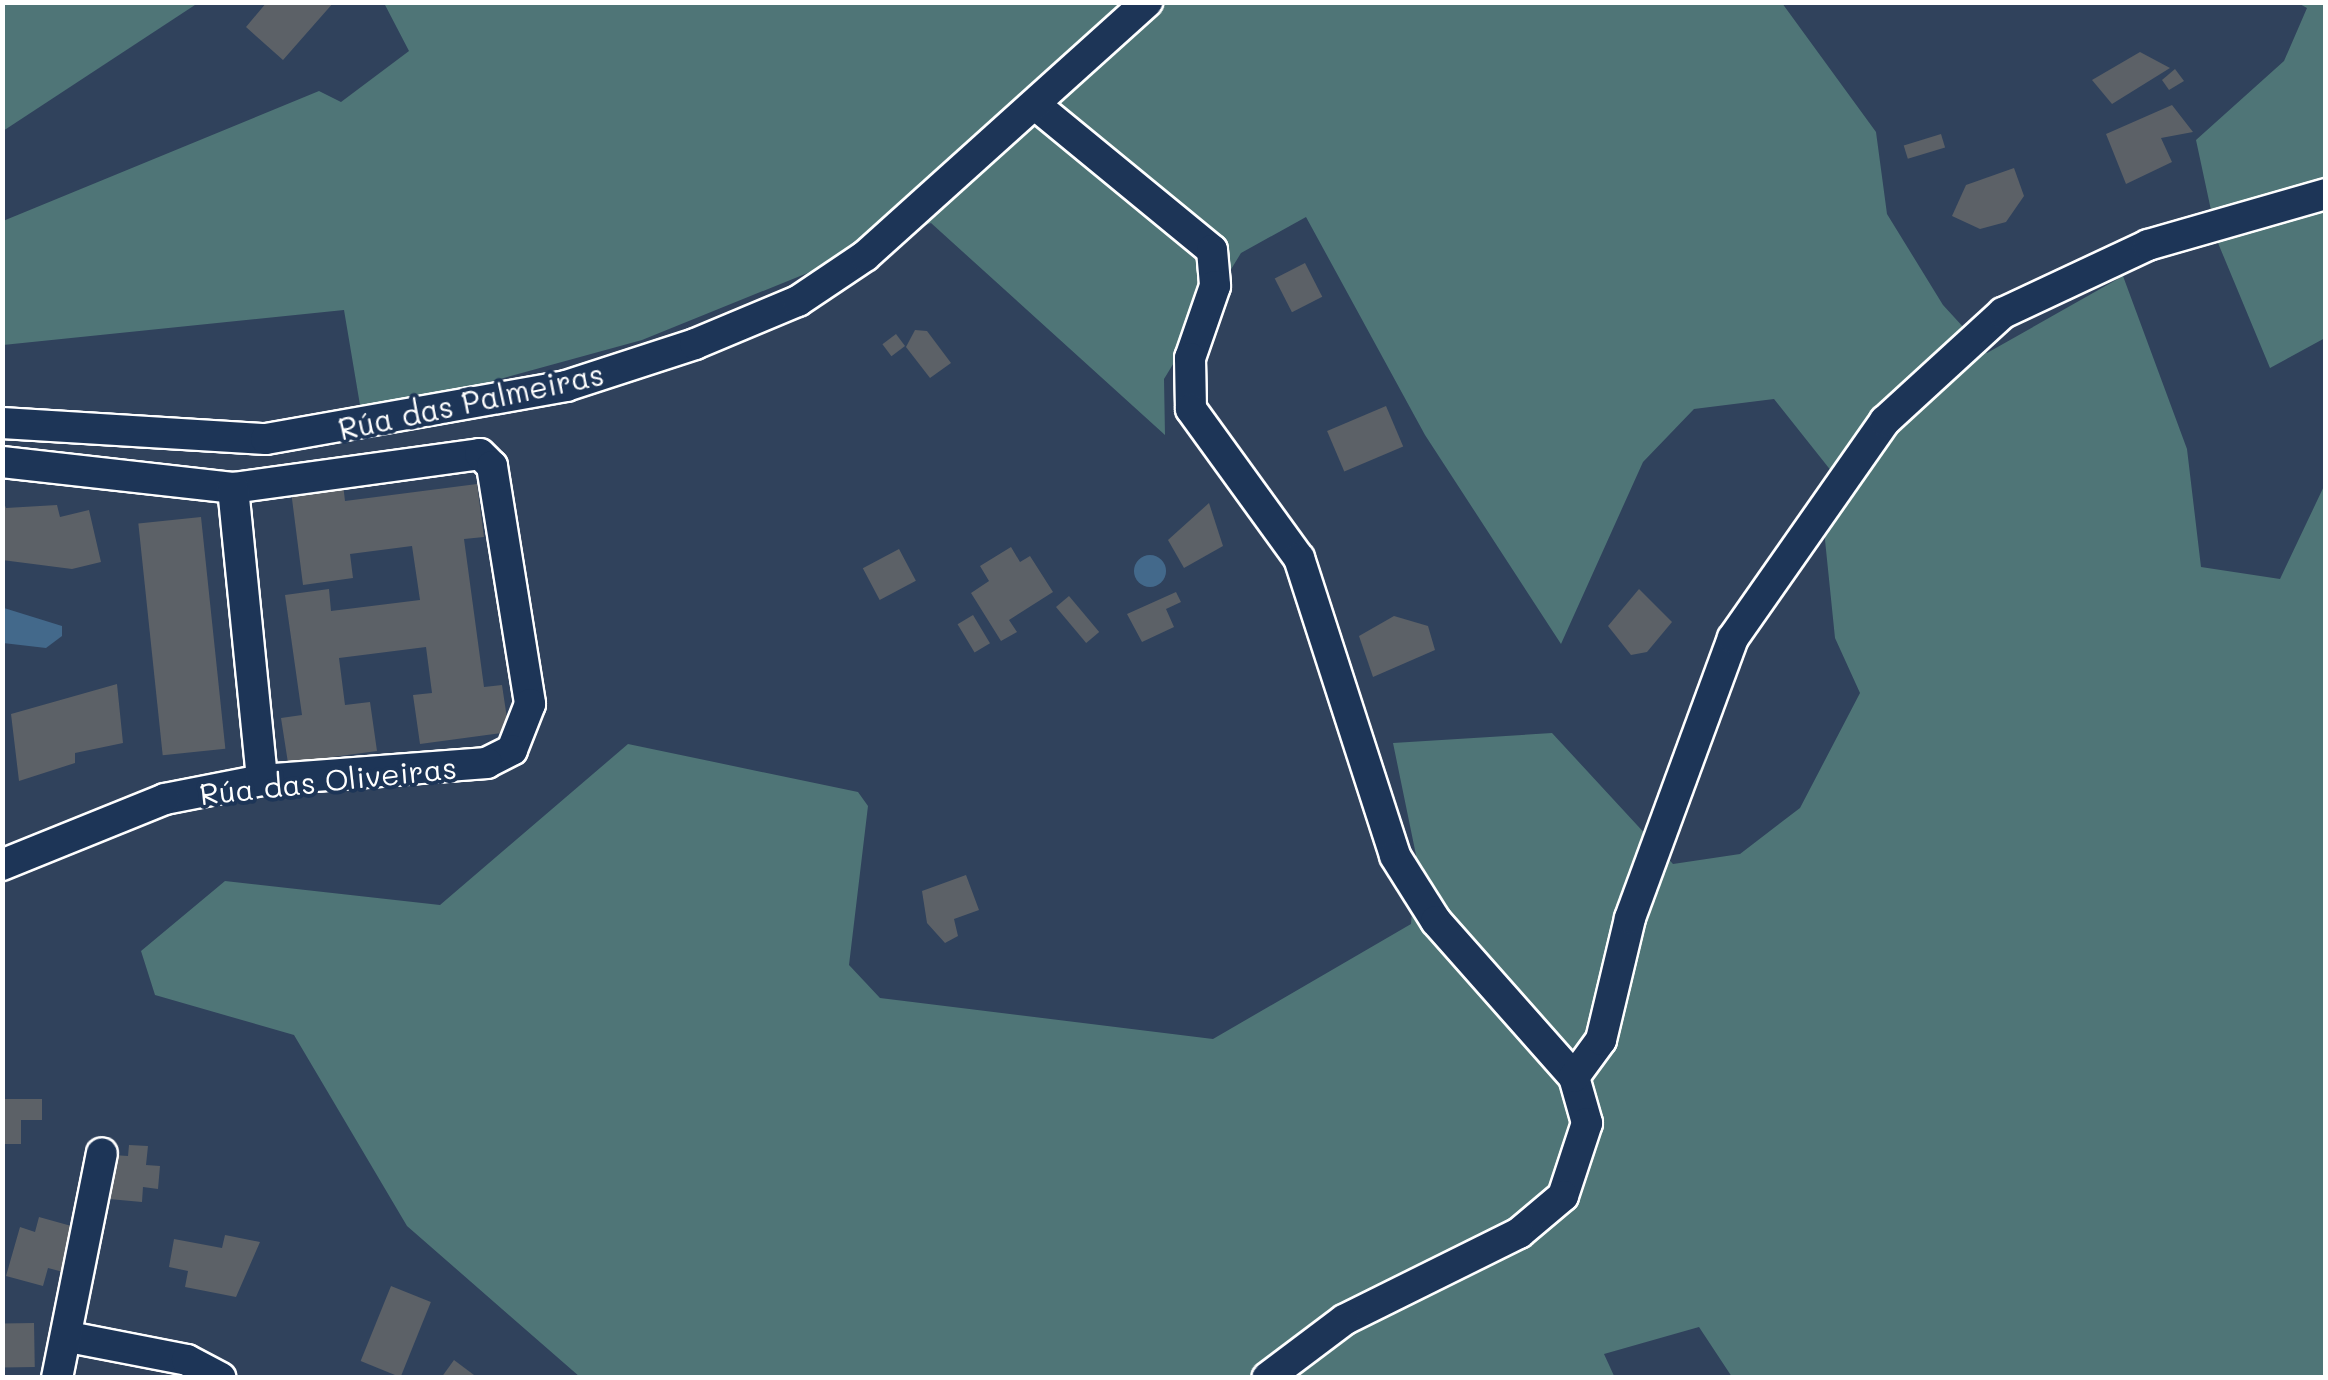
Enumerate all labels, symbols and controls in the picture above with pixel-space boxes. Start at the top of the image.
street label: Rúa das Palmeiras [335,355,607,447]
street label: Rúa das Oliveiras [198,749,458,811]

